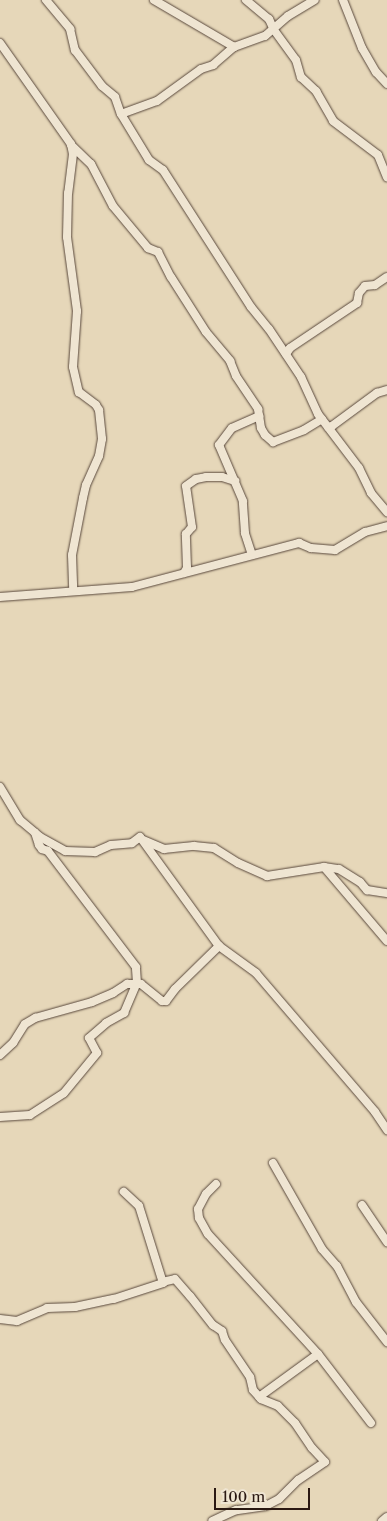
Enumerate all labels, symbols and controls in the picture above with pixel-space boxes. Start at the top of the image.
scale bar [217,1478,313,1510]
text: 100 m [222,1487,265,1506]

